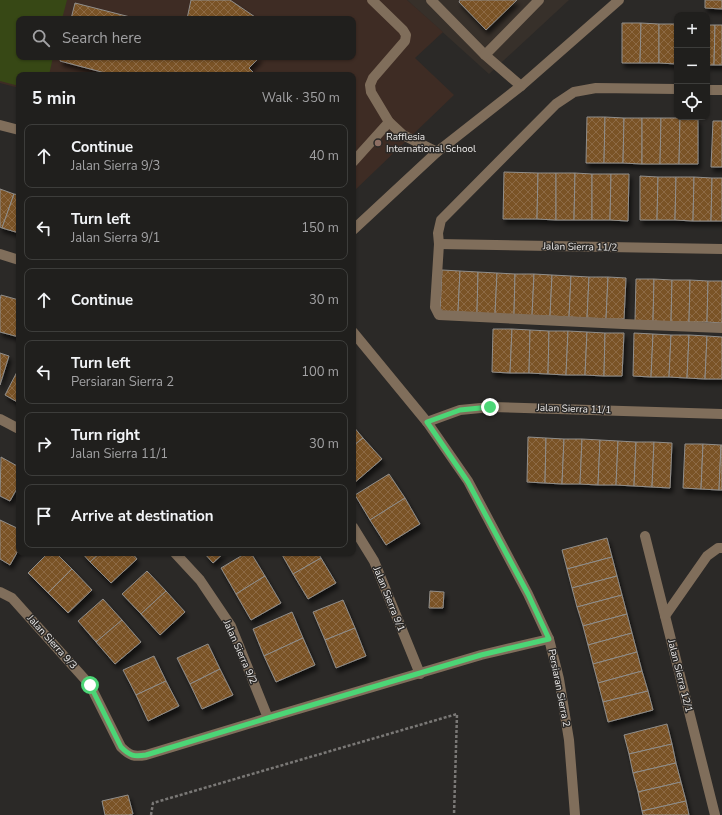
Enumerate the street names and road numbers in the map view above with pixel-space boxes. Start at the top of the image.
street label: Jalan Sierra 11/2 [542,239,617,255]
street label: Jalan Sierra 11/1 [535,401,612,417]
street label: Jalan Sierra 9/1 [369,564,408,633]
street label: Jalan Sierra 9/3 [23,611,80,672]
street label: Jalan Sierra 9/2 [219,617,260,686]
street label: Jalan Sierra 12/1 [664,637,696,714]
street label: Persiaran Sierra 2 [545,648,573,728]

